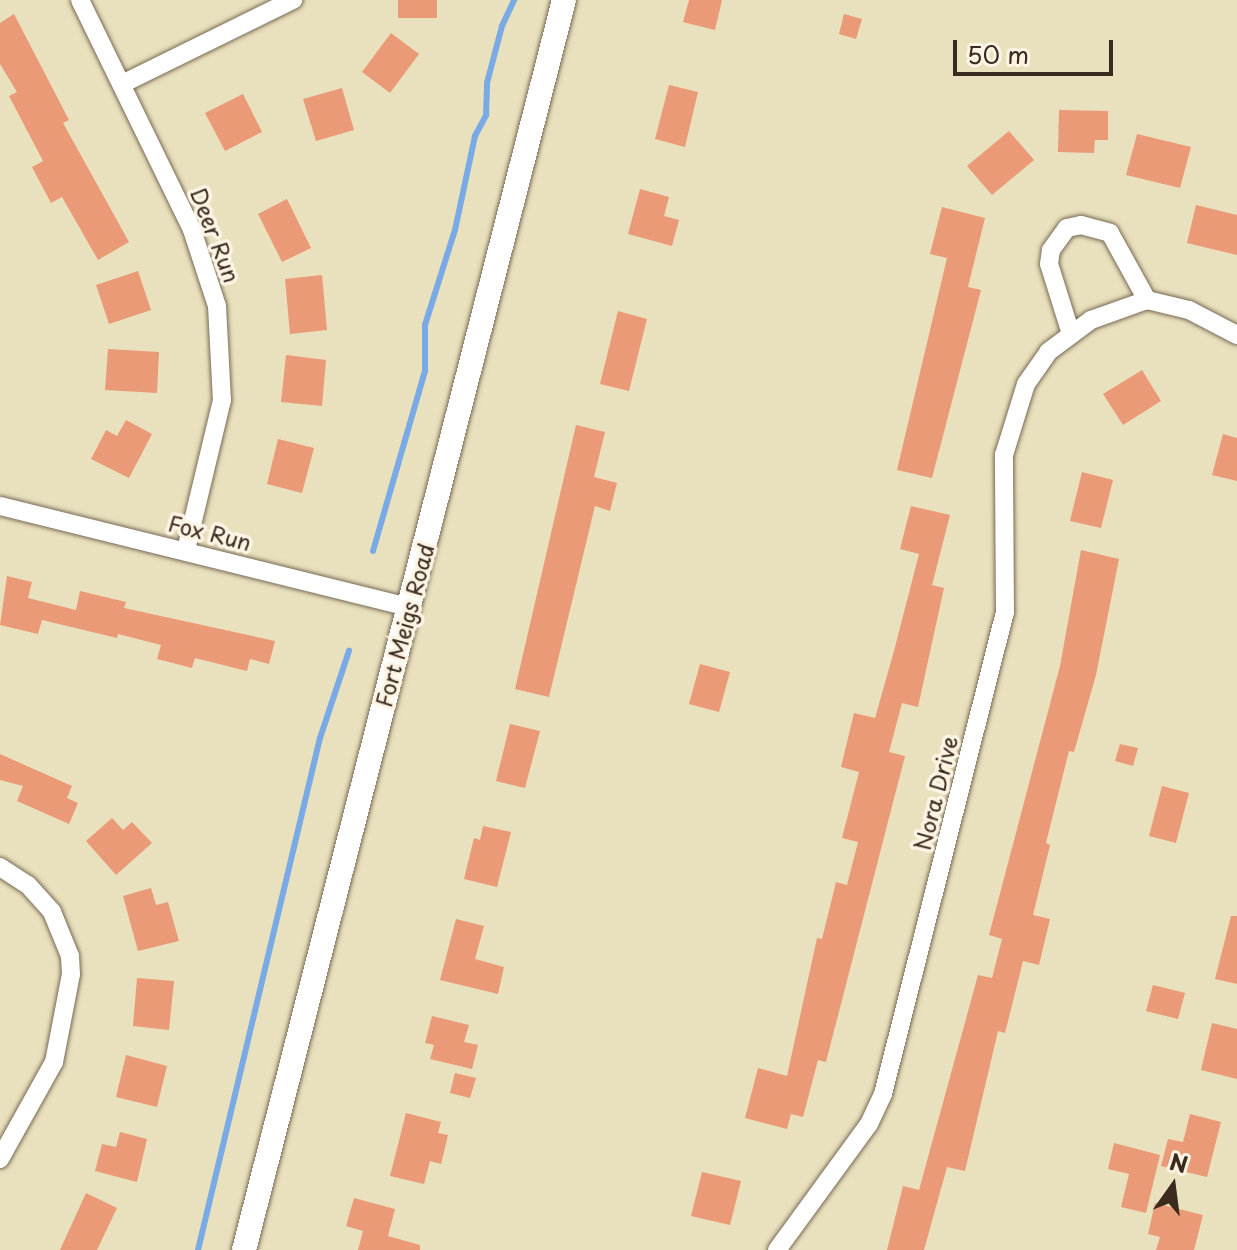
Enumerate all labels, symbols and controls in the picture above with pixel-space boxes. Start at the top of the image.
scale bar [957,24,1117,74]
text: 50 m [967,36,1029,72]
street label: Deer Run [186,184,246,286]
street label: Fox Run [166,509,254,555]
street label: Fort Meigs Road [369,539,439,711]
street label: Nora Drive [908,733,962,853]
text: N [1166,1144,1191,1180]
north arrow [1133,1146,1213,1226]

